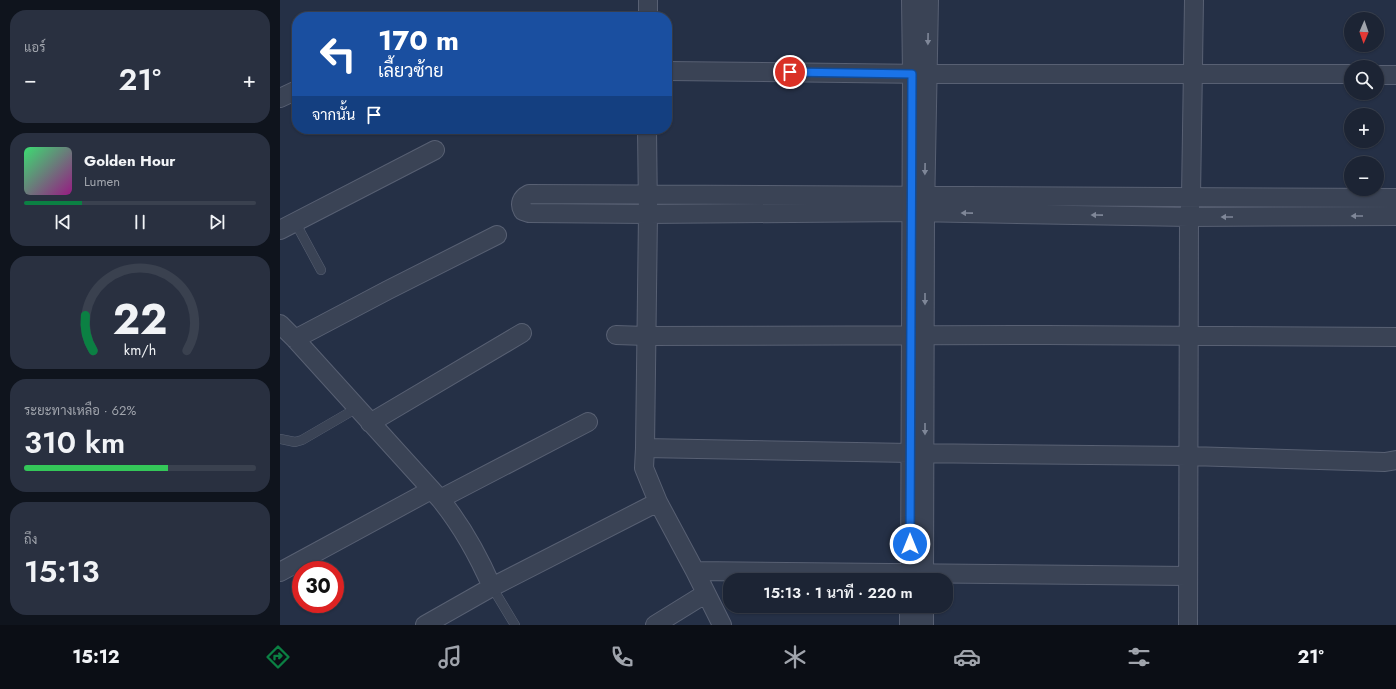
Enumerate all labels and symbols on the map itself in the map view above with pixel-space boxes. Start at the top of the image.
north arrow [1344,12,1384,52]
one-way arrow [925,33,931,46]
pin [773,55,807,89]
one-way arrow [922,163,929,175]
one-way arrow [960,210,973,216]
one-way arrow [1091,212,1103,219]
one-way arrow [1350,213,1363,219]
one-way arrow [1220,214,1233,220]
one-way arrow [922,293,928,306]
one-way arrow [922,423,928,436]
position arrow [889,523,931,565]
speed limit sign: 30 [292,561,344,613]

